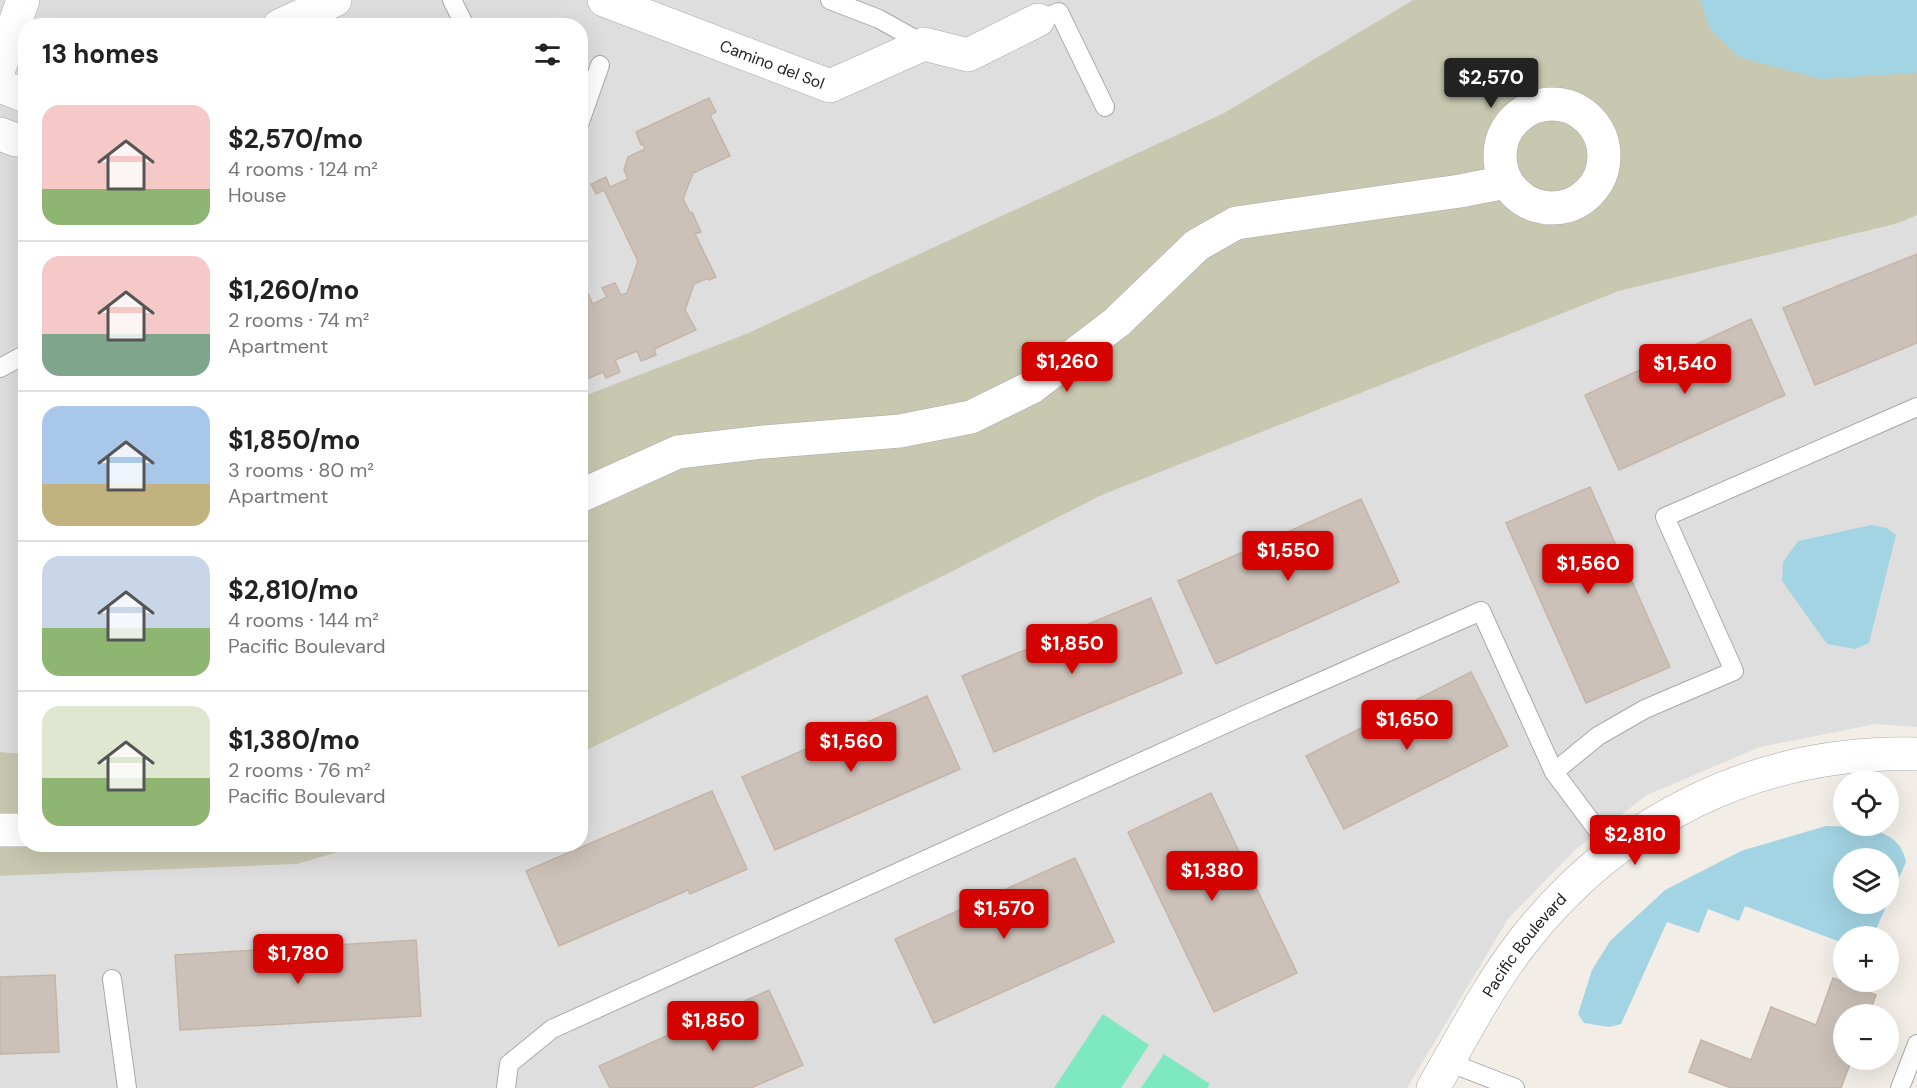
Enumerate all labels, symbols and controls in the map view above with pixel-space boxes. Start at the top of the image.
street label: Camino del Sol [717,35,828,93]
text: 13 homes [42,37,159,71]
icon: filters [531,38,564,71]
pin: $2,570 [1442,58,1540,109]
text: $2,570 [1458,64,1524,90]
text: $2,570/mo [228,122,363,156]
icon: home [90,129,162,201]
text: 4 rooms · 124 m² [228,156,378,182]
text: House [228,182,286,208]
text: $1,260/mo [228,273,359,307]
icon: home [90,280,162,352]
text: 2 rooms · 74 m² [228,307,369,333]
text: Apartment [228,333,328,359]
pin: $1,260 [1018,342,1116,393]
pin: $1,540 [1636,344,1734,395]
text: $1,260 [1036,348,1098,374]
text: $1,540 [1653,350,1717,376]
text: $1,850/mo [228,423,360,457]
icon: home [90,430,162,502]
text: 3 rooms · 80 m² [228,457,374,483]
text: Apartment [228,483,328,509]
pin: $1,550 [1239,531,1337,582]
text: $1,550 [1256,537,1320,563]
pin: $1,560 [1539,544,1637,595]
text: $1,560 [1556,550,1620,576]
text: $2,810/mo [228,573,359,607]
icon: home [90,580,162,652]
text: 4 rooms · 144 m² [228,607,379,633]
pin: $1,850 [1023,624,1121,675]
text: $1,850 [1040,630,1104,656]
text: Pacific Boulevard [228,633,386,659]
pin: $1,650 [1358,700,1456,751]
text: $1,650 [1375,706,1439,732]
pin: $1,560 [802,722,900,773]
text: $1,380/mo [228,723,360,757]
text: $1,560 [819,728,883,754]
icon: home [90,730,162,802]
text: 2 rooms · 76 m² [228,757,371,783]
map controls [1833,770,1899,1070]
button: locate [1833,770,1899,836]
text: Pacific Boulevard [228,783,386,809]
pin: $2,810 [1586,815,1684,866]
text: $2,810 [1604,821,1666,847]
button: layers [1833,848,1899,914]
pin: $1,380 [1163,851,1261,902]
text: $1,380 [1180,857,1244,883]
street label: Pacific Boulevard [1477,888,1571,1001]
pin: $1,570 [955,889,1053,940]
text: $1,570 [973,895,1035,921]
button: + [1833,926,1899,992]
pin: $1,780 [249,934,347,985]
text: $1,780 [267,940,329,966]
pin: $1,850 [664,1001,762,1052]
button: − [1833,1004,1899,1070]
text: $1,850 [681,1007,745,1033]

